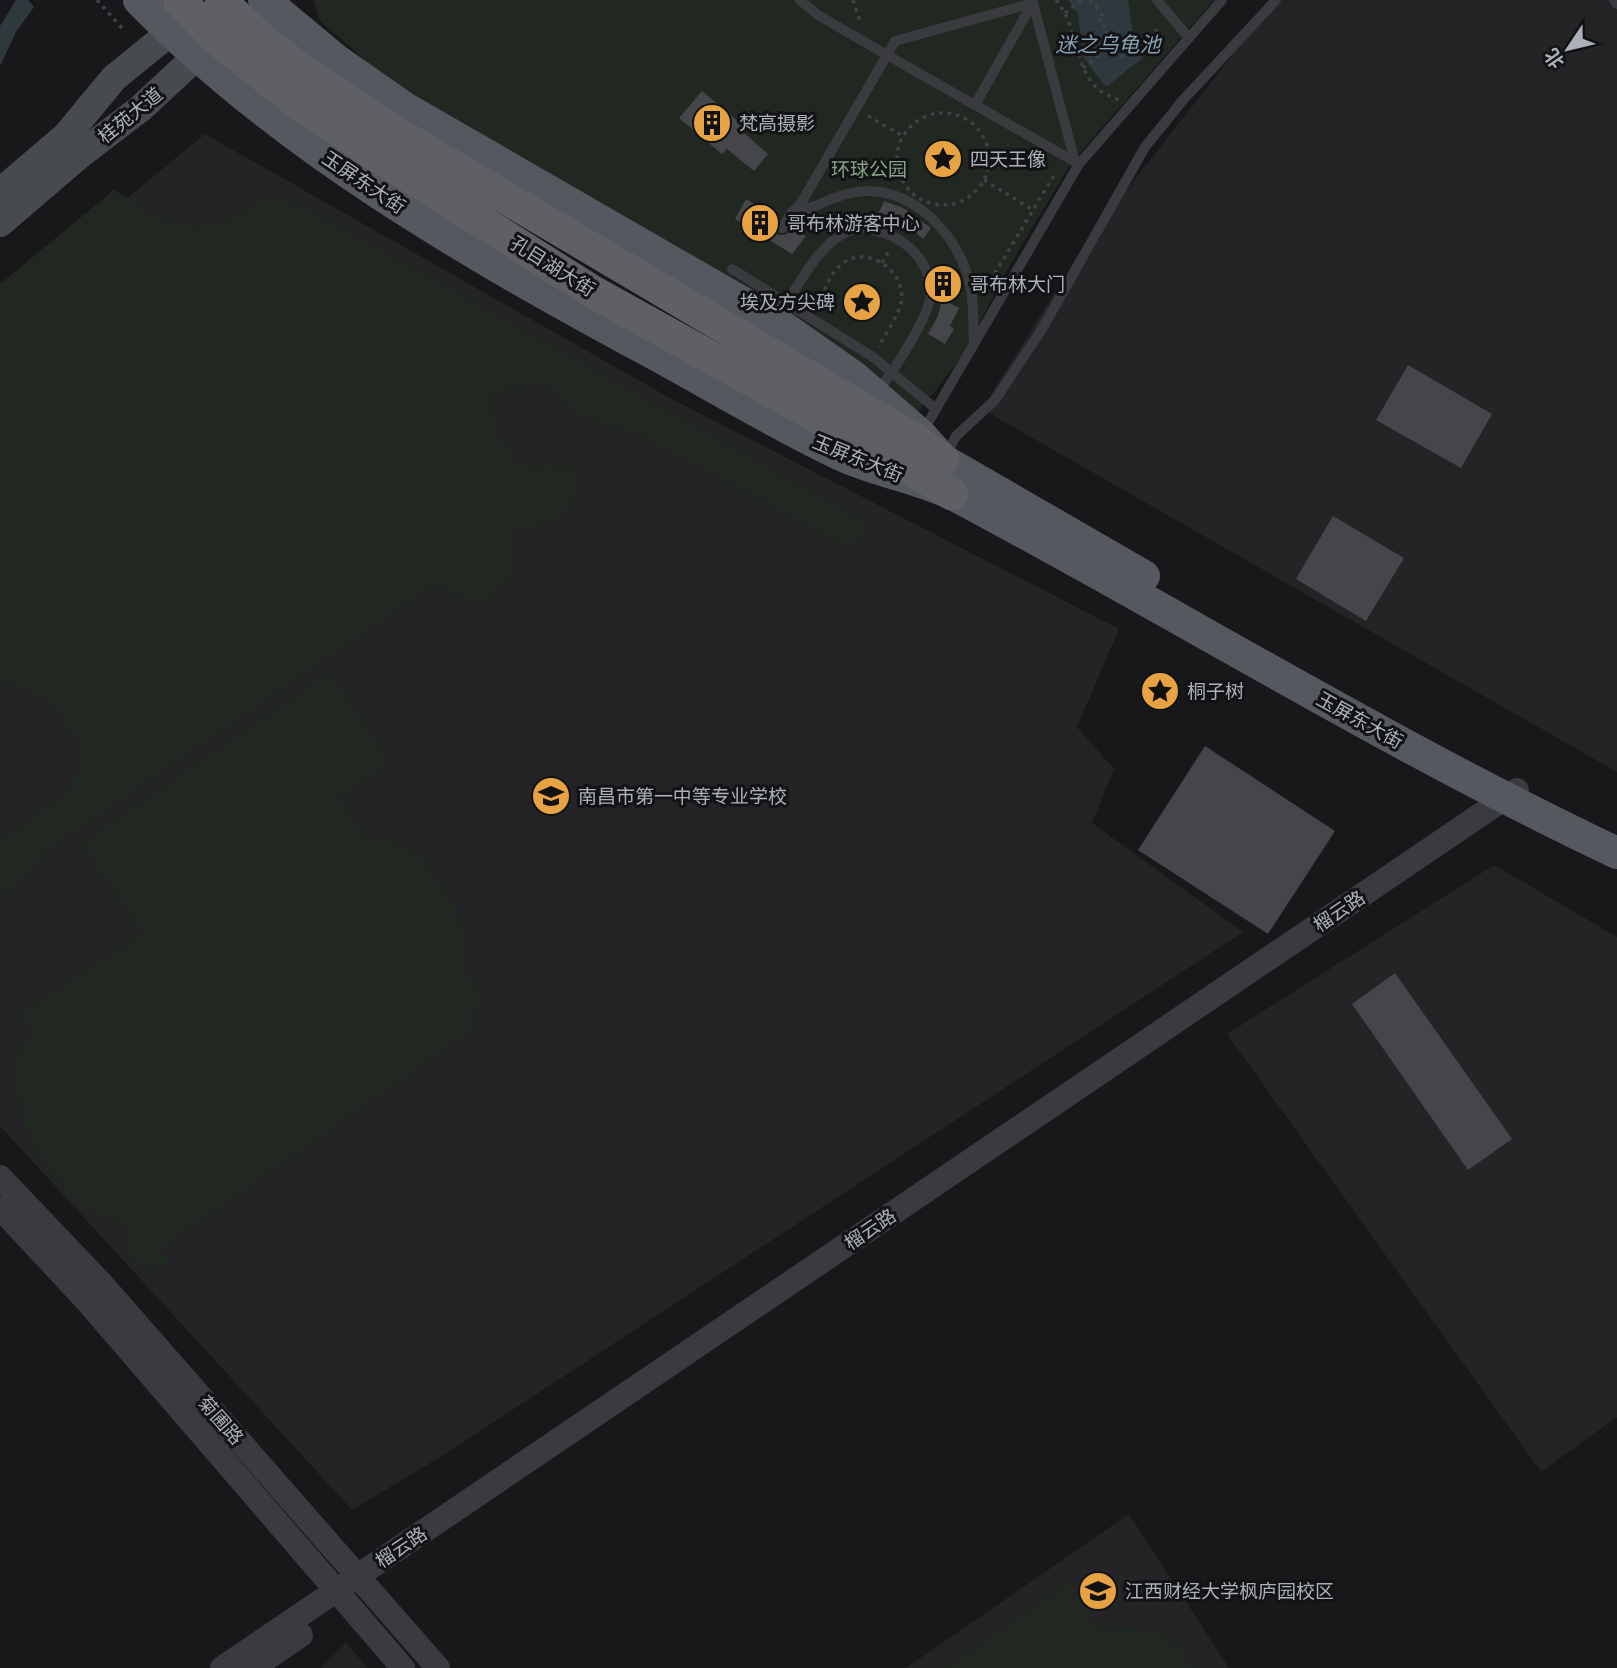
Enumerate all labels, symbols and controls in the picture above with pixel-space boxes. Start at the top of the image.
north arrow [1533,14,1603,84]
water label: 迷之乌龟池 [1056,32,1162,57]
text: 北 [1540,45,1569,73]
street label: 桂苑大道 [94,83,166,147]
building icon: 梵高摄影 [691,102,733,144]
place label: 梵高摄影 [739,112,815,134]
place icon: 四天王像 [922,138,964,180]
street label: 玉屏东大街 [318,146,410,218]
place label: 四天王像 [970,148,1046,170]
park label: 环球公园 [831,158,907,180]
building icon: 哥布林游客中心 [739,202,781,244]
place label: 哥布林游客中心 [787,212,920,234]
street label: 孔目湖大街 [507,231,599,301]
building icon: 哥布林大门 [922,263,964,305]
place label: 哥布林大门 [970,273,1065,295]
place icon: 埃及方尖碑 [841,281,883,323]
place label: 埃及方尖碑 [740,291,835,313]
street label: 玉屏东大街 [810,430,906,486]
place icon: 桐子树 [1139,670,1181,712]
place label: 桐子树 [1187,680,1244,702]
street label: 玉屏东大街 [1313,687,1407,753]
school or university icon: 南昌市第一中等专业学校 [530,775,572,817]
place label: 南昌市第一中等专业学校 [578,785,787,807]
street label: 榴云路 [1309,886,1369,936]
street label: 榴云路 [840,1204,900,1254]
street label: 菊圃路 [194,1391,248,1449]
street label: 榴云路 [371,1522,431,1572]
school or university icon: 江西财经大学枫庐园校区 [1077,1570,1119,1612]
place label: 江西财经大学枫庐园校区 [1125,1580,1334,1602]

